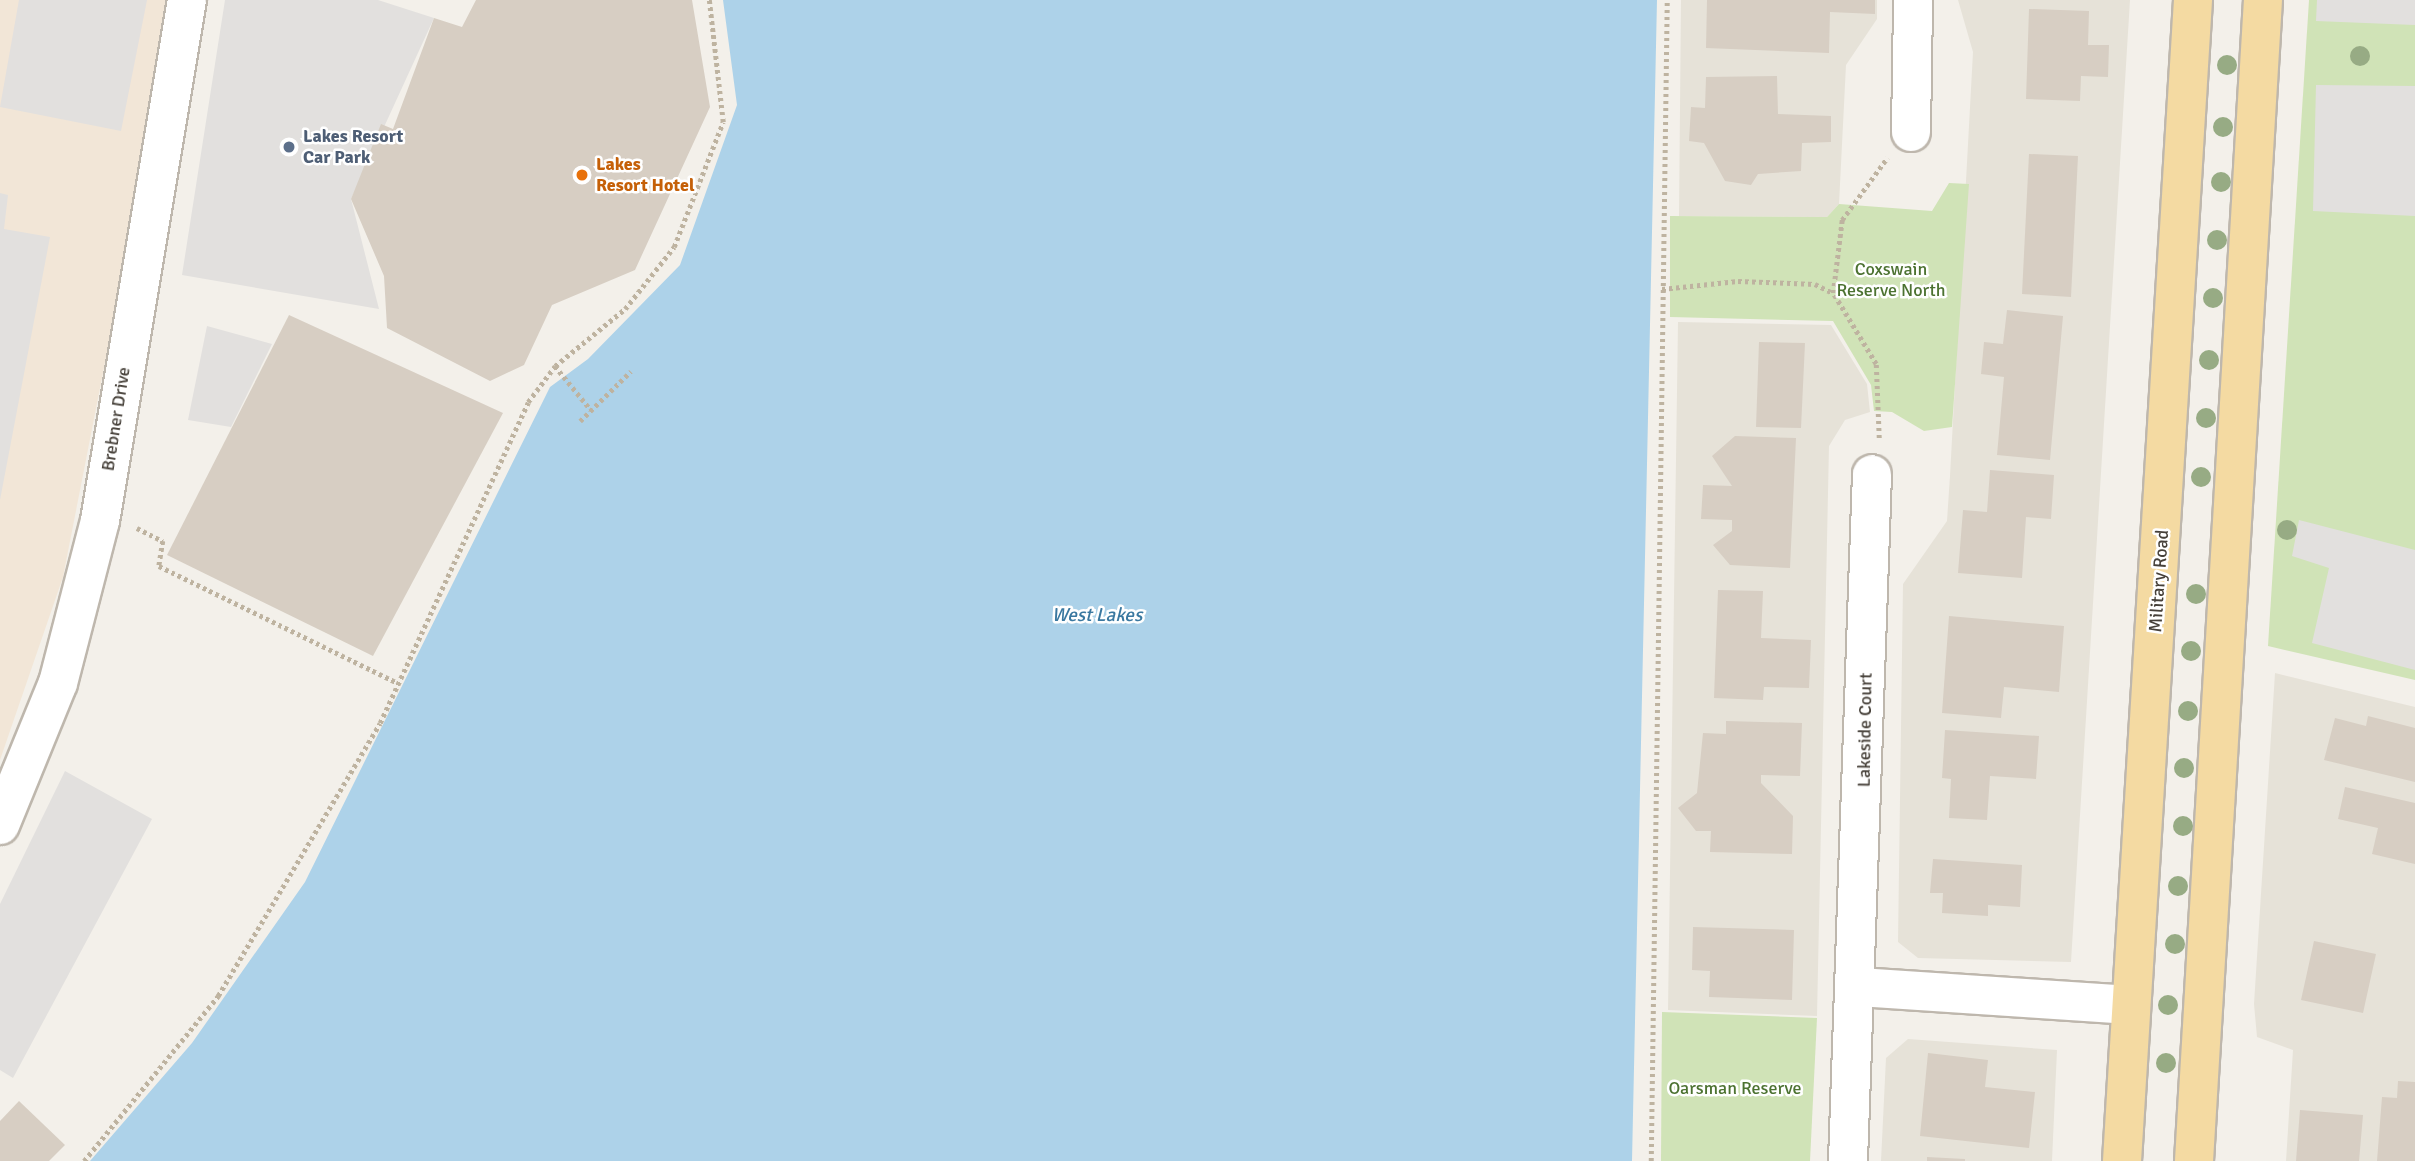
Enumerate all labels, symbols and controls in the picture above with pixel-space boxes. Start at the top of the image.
place label: Lakes Resort Car Park [303,126,403,168]
marker: Lakes Resort Car Park [281,139,297,155]
place label: Lakes Resort Hotel [596,154,695,196]
marker: Lakes Resort Hotel [574,167,590,183]
park label: Coxswain Reserve North [1836,259,1946,302]
street label: Brebner Drive [97,365,135,473]
street label: Military Road [2145,529,2173,633]
water label: West Lakes [1052,605,1142,627]
street label: Lakeside Court [1853,673,1877,787]
park label: Oarsman Reserve [1668,1077,1802,1099]

